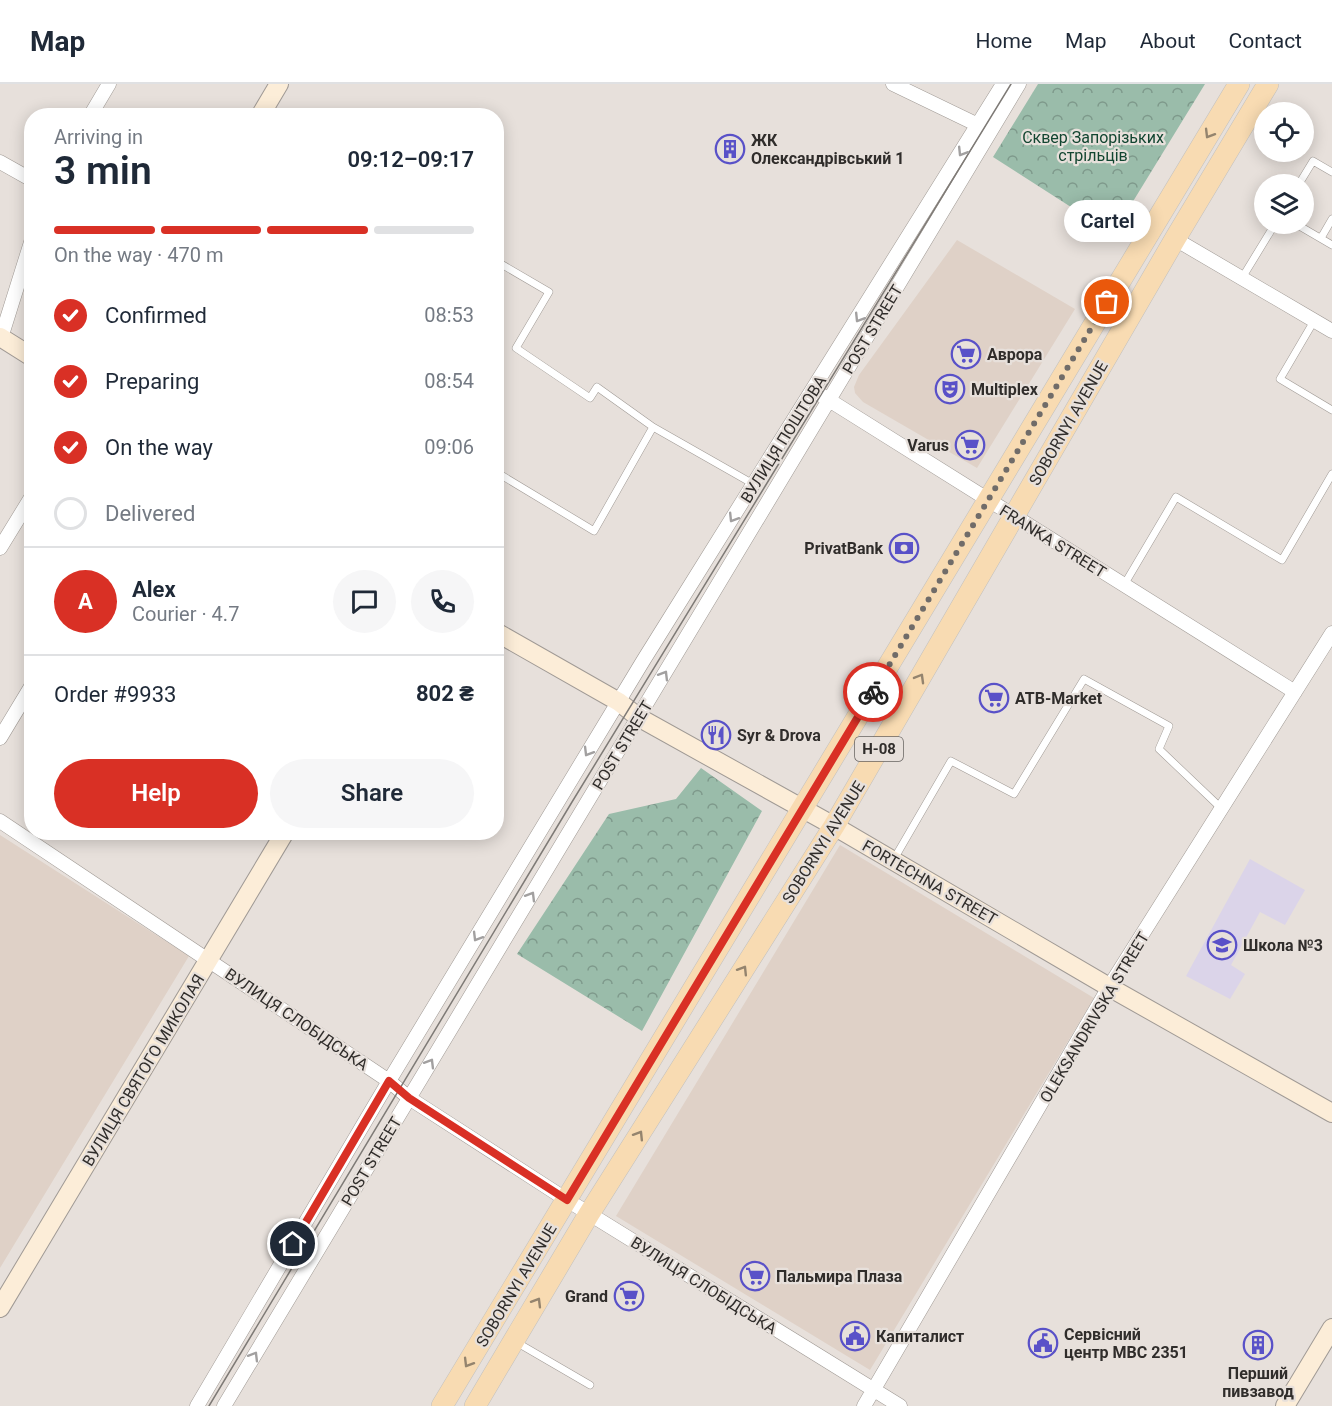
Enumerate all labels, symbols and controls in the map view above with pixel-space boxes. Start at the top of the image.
text: Map [30,25,85,58]
text: Home [976,29,1032,53]
text: Map [1065,29,1107,53]
text: About [1140,29,1196,53]
text: Contact [1229,29,1302,53]
map controls [1254,102,1314,234]
button: locate [1254,102,1314,162]
text: Arriving in [54,125,143,149]
park label: Сквер Запорізьких стрільців [1022,128,1164,165]
one-way arrow [1204,128,1216,138]
place label: ЖК Олександрівський 1 [751,131,904,168]
building icon: ЖК Олександрівський 1 [714,133,746,165]
one-way arrow [958,145,969,156]
text: 09:12–09:17 [347,147,474,172]
text: 3 min [54,148,152,194]
button: layers [1254,174,1314,234]
callout: Cartel [1064,200,1150,242]
text: Cartel [1080,209,1135,233]
text: On the way · 470 m [54,243,223,267]
pin [1081,276,1132,327]
street label: POST STREET [838,281,907,377]
icon: bag [1090,285,1123,318]
icon: check [54,299,87,332]
text: Confirmed [105,303,207,328]
text: 08:53 [424,303,474,327]
one-way arrow [856,311,867,322]
supermarket icon: Аврора [950,338,982,370]
place label: Аврора [987,345,1043,364]
street label: SOBORNYI AVENUE [1025,358,1112,489]
icon: check [54,365,87,398]
text: Preparing [105,369,199,394]
text: 08:54 [424,369,474,393]
street label: ВУЛИЦЯ ПОШТОВА [737,372,830,506]
theatre icon: Multiplex [934,373,966,405]
place label: Multiplex [971,380,1039,399]
supermarket icon: Varus [954,429,986,461]
icon: check [54,431,87,464]
text: On the way [105,435,213,460]
text: 09:06 [424,435,474,459]
place label: Varus [907,436,949,455]
text: Delivered [105,501,195,526]
street label: FRANKA STREET [996,501,1110,582]
one-way arrow [730,512,741,523]
bank icon: PrivatBank [888,532,920,564]
place label: PrivatBank [804,539,883,558]
button: chat [333,570,396,633]
button: phone [411,570,474,633]
text: Alex [132,577,176,602]
text: A [78,589,93,614]
text: Courier · 4.7 [132,602,239,626]
courier [843,662,903,722]
one-way arrow [656,671,668,681]
one-way arrow [912,674,924,684]
icon: bike [857,676,890,709]
text: 802 ₴ [416,681,474,706]
text: Order #9933 [54,682,176,707]
supermarket icon: ATB-Market [978,682,1010,714]
place label: ATB-Market [1015,689,1103,708]
street label: POST STREET [588,697,657,793]
restaurant icon: Syr & Drova [700,719,732,751]
place label: Syr & Drova [737,726,821,745]
road number: Н-08 [855,737,903,761]
one-way arrow [584,746,596,756]
button: Help [54,759,258,828]
button: Share [270,759,474,828]
street label: SOBORNYI AVENUE [778,778,869,907]
street label: FORTECHNA STREET [859,836,1001,929]
one-way arrow [523,892,535,902]
street label: OLEKSANDRIVSKA STREET [1036,928,1153,1106]
school or university icon: Школа №3 [1206,929,1238,961]
one-way arrow [472,931,484,941]
place label: Школа №3 [1243,936,1323,955]
street label: ВУЛИЦЯ СЛОБІДСЬКА [222,964,372,1075]
one-way arrow [735,966,747,976]
street label: ВУЛИЦЯ СВЯТОГО МИКОЛАЯ [79,971,208,1170]
one-way arrow [423,1059,434,1069]
street label: POST STREET [337,1113,406,1209]
one-way arrow [631,1131,643,1141]
pin [267,1218,318,1269]
street label: SOBORNYI AVENUE [472,1220,561,1350]
icon: home [276,1227,309,1260]
street label: ВУЛИЦЯ СЛОБІДСЬКА [627,1233,781,1338]
supermarket icon: Пальмира Плаза [739,1260,771,1292]
place label: Пальмира Плаза [776,1267,903,1286]
supermarket icon: Grand [613,1280,645,1312]
place label: Grand [565,1287,608,1306]
one-way arrow [530,1298,541,1308]
public building icon: Капиталист [839,1320,871,1352]
place label: Сервісний центр МВС 2351 [1064,1325,1188,1362]
place label: Капиталист [876,1327,964,1346]
public building icon: Сервісний центр МВС 2351 [1027,1327,1059,1359]
building icon: Перший пивзавод [1242,1329,1274,1361]
one-way arrow [247,1352,258,1362]
one-way arrow [464,1357,476,1367]
place label: Перший пивзавод [1222,1364,1294,1401]

